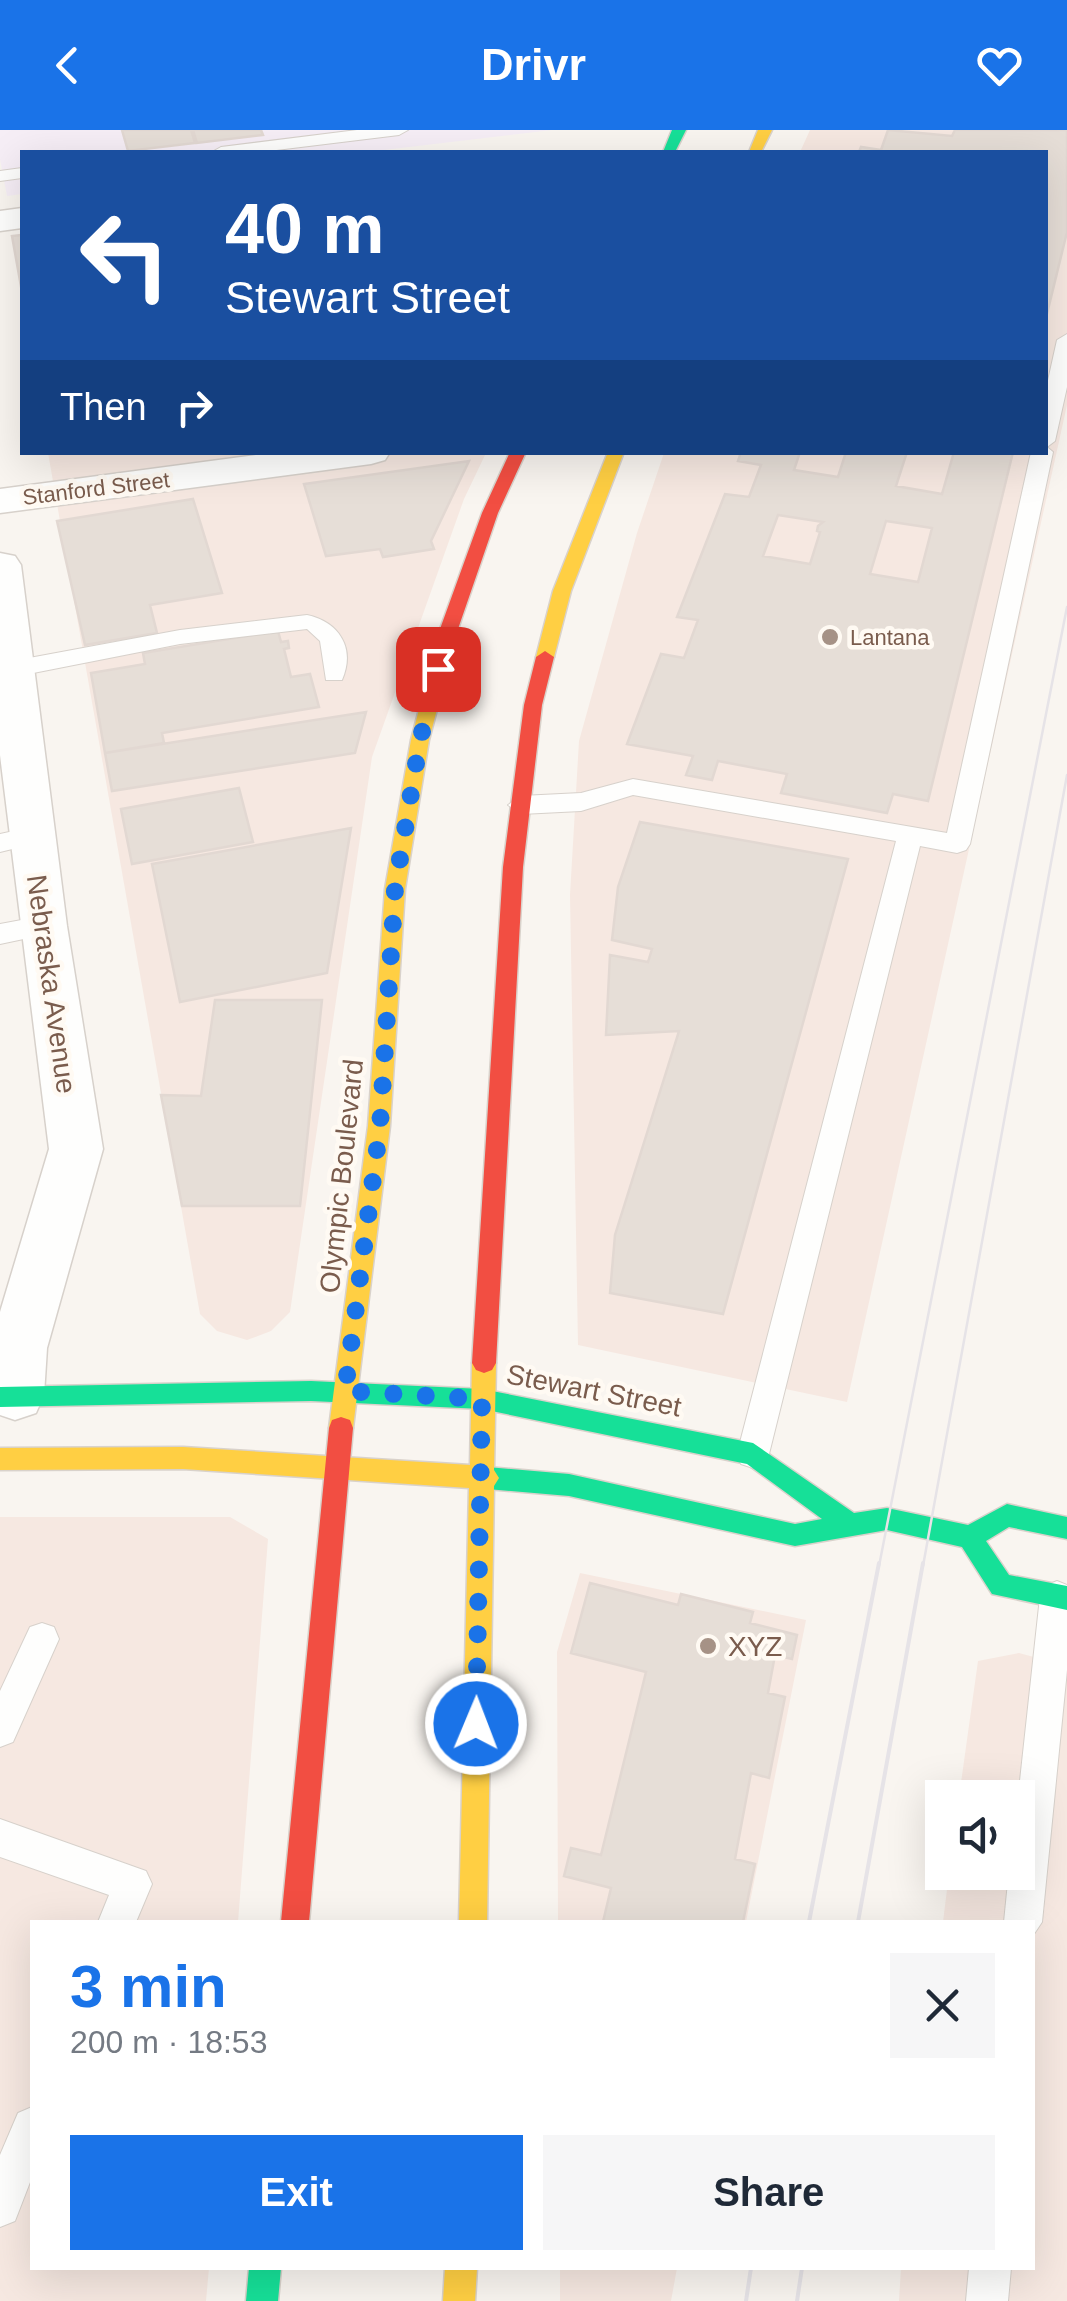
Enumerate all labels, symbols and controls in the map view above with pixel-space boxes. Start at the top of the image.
icon: back [40,38,95,93]
icon: heart [972,38,1027,93]
text: Drivr [481,39,586,90]
icon: left [60,190,190,320]
text: 40 m [225,190,385,268]
text: Stewart Street [225,272,510,323]
icon: right [167,380,222,435]
text: Then [60,386,147,428]
street label: Stanford Street [21,467,171,510]
place label: Lantana [850,625,930,650]
marker: Lantana [819,626,841,648]
pin [396,627,481,712]
icon: arrive [411,642,466,697]
street label: Nebraska Avenue [21,873,82,1095]
street label: Olympic Boulevard [314,1058,369,1295]
street label: Stewart Street [504,1358,684,1423]
place label: XYZ [728,1631,782,1662]
marker: XYZ [697,1635,719,1657]
position arrow [424,1672,528,1776]
map controls [925,1780,1035,1890]
button: sound [925,1780,1035,1890]
text: 3 min [70,1953,227,2020]
button: close [890,1953,995,2058]
text: 200 m · 18:53 [70,2024,267,2060]
button: Exit [70,2135,523,2250]
button: Share [543,2135,995,2250]

